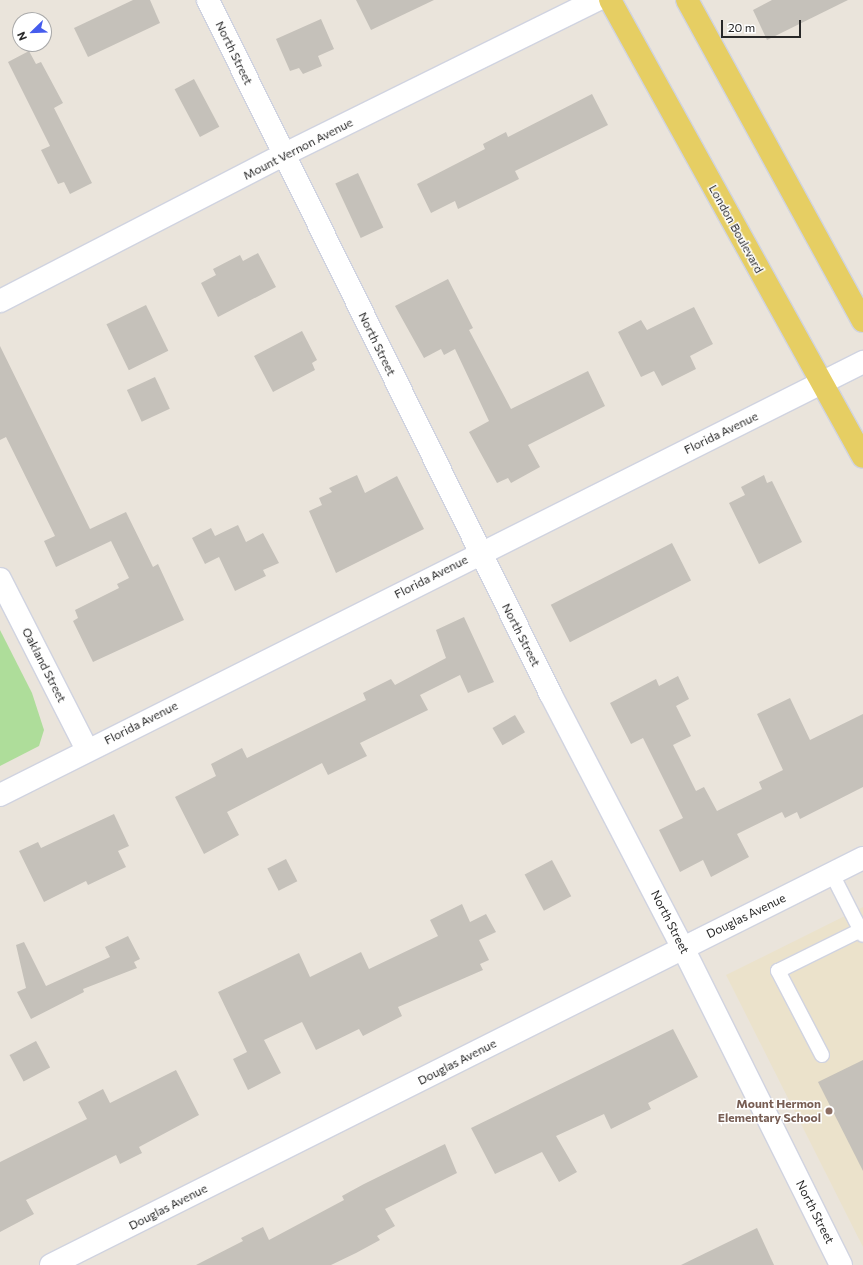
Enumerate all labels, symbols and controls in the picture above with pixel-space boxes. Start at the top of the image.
north arrow [12,12,52,52]
scale bar [723,12,803,38]
street label: North Street [212,19,256,87]
text: 20 m [728,20,755,34]
text: N [14,30,29,43]
street label: Mount Vernon Avenue [241,115,355,183]
street label: London Boulevard [706,182,766,276]
street label: North Street [355,310,399,378]
street label: Florida Avenue [682,409,760,457]
street label: Florida Avenue [392,552,470,602]
street label: North Street [499,601,543,669]
street label: Oakland Street [19,625,69,705]
street label: Florida Avenue [102,698,180,748]
street label: North Street [648,888,692,956]
street label: Douglas Avenue [704,891,788,941]
street label: Douglas Avenue [415,1036,499,1088]
place label: Mount Hermon Elementary School [718,1097,821,1125]
marker: Mount Hermon Elementary School [824,1106,834,1116]
street label: North Street [793,1178,837,1246]
street label: Douglas Avenue [126,1181,210,1233]

